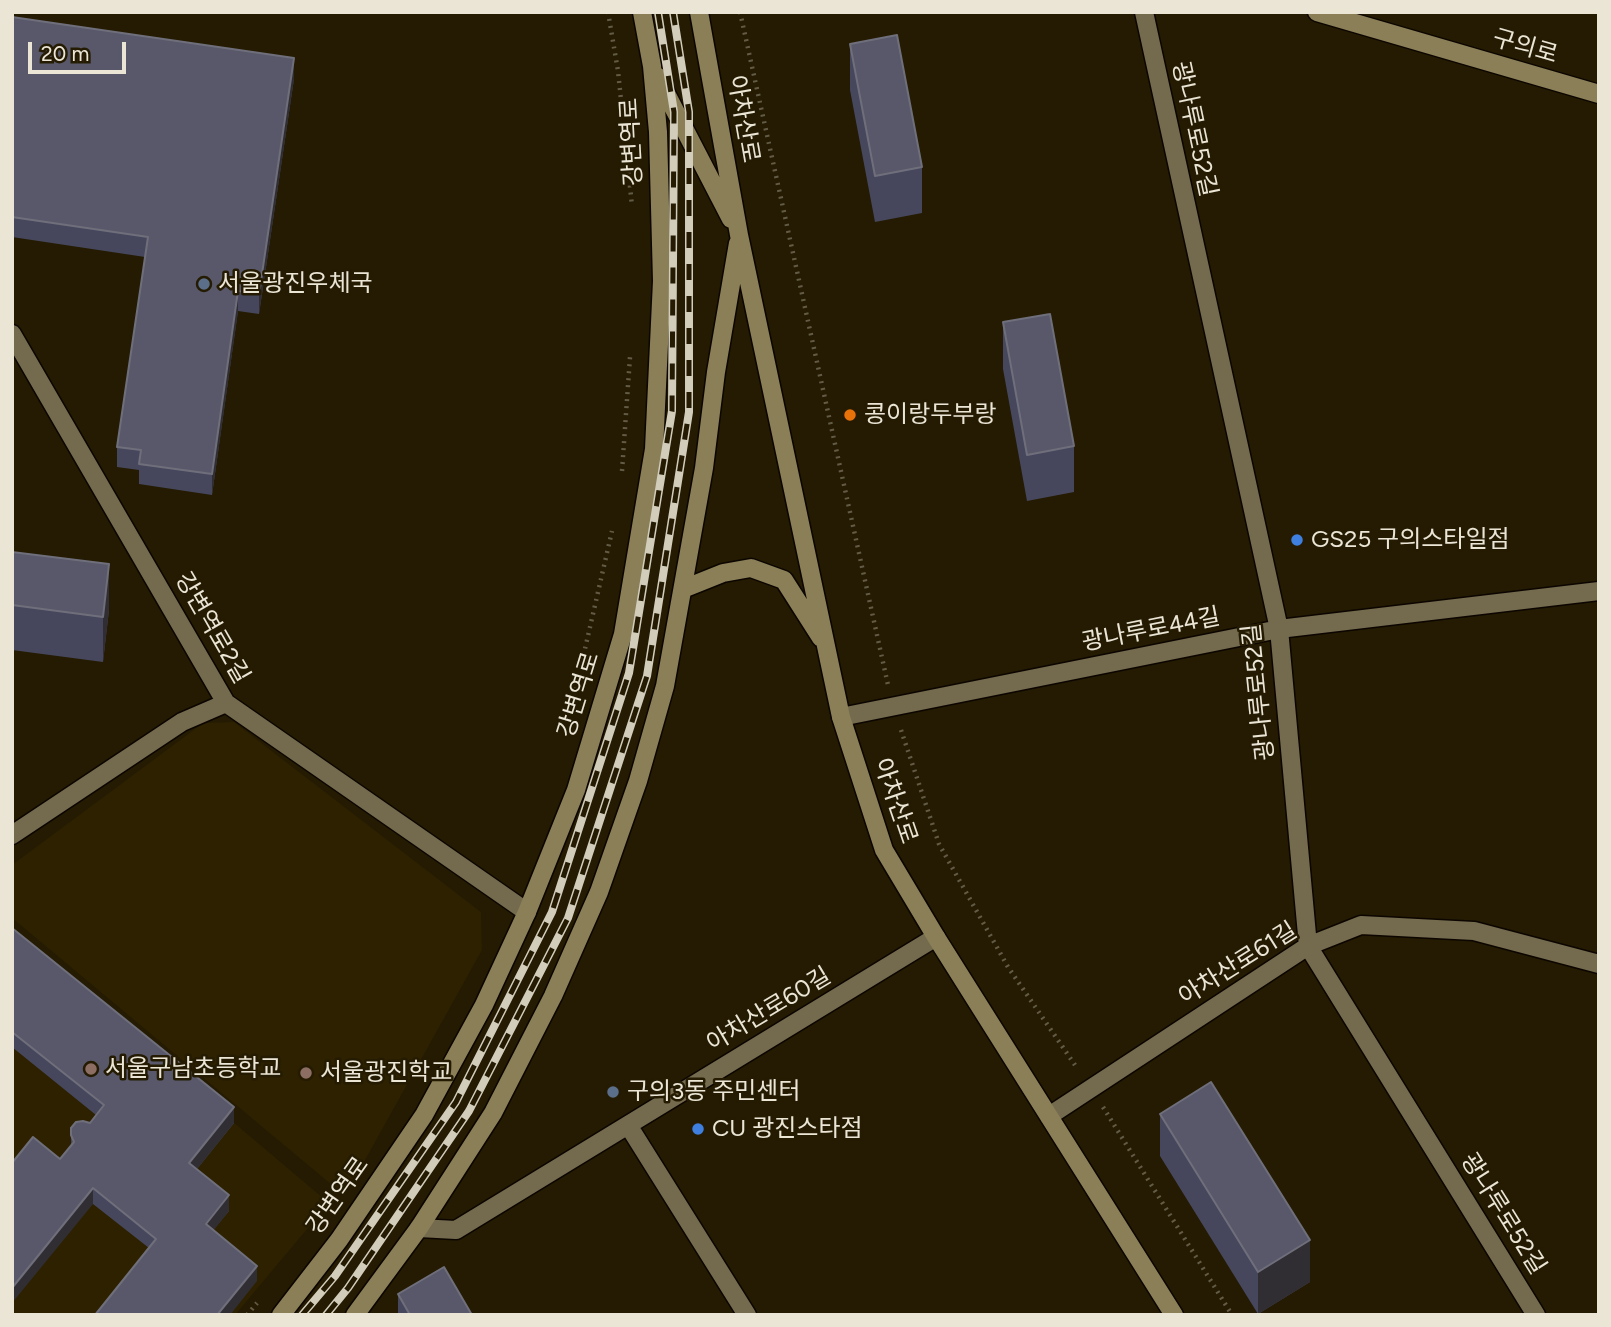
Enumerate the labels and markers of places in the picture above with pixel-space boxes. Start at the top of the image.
place label: 서울광진우체국 [218,270,373,298]
marker: 서울광진우체국 [196,276,212,292]
place label: 콩이랑두부랑 [864,401,996,429]
marker: 콩이랑두부랑 [842,407,858,423]
place label: GS25 구의스타일점 [1311,526,1510,554]
marker: GS25 구의스타일점 [1289,532,1305,548]
place label: 서울구남초등학교 [105,1055,282,1083]
place label: 서울광진학교 [320,1059,452,1087]
marker: 서울구남초등학교 [83,1061,99,1077]
marker: 서울광진학교 [298,1065,314,1081]
place label: 구의3동 주민센터 [627,1078,801,1106]
marker: 구의3동 주민센터 [605,1084,621,1100]
place label: CU 광진스타점 [712,1115,863,1143]
marker: CU 광진스타점 [690,1121,706,1137]

